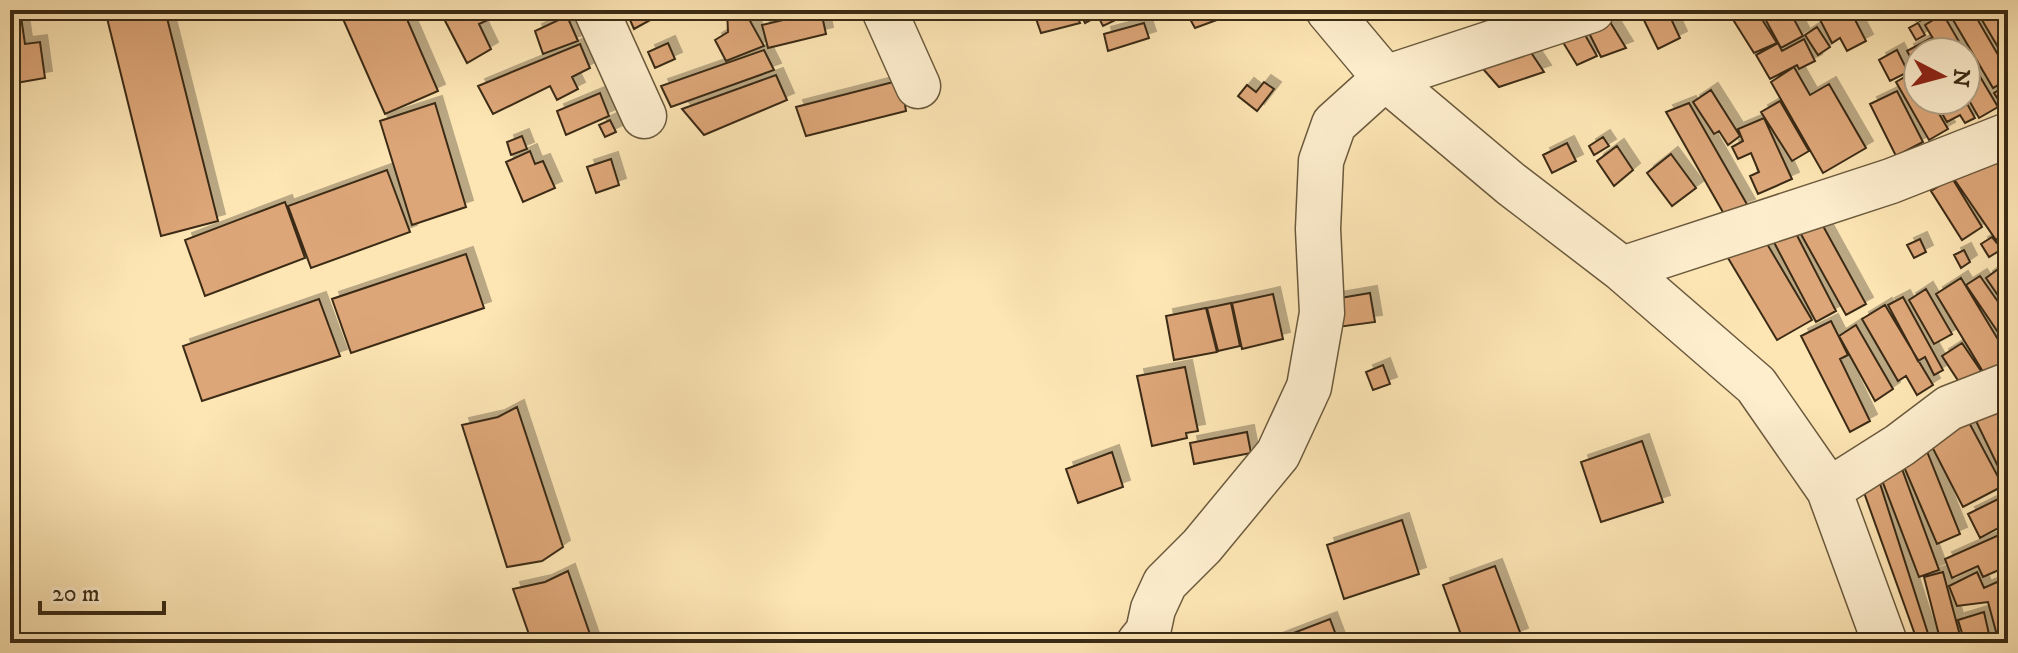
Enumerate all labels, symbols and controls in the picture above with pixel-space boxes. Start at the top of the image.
north arrow [1902,36,1982,116]
text: N [1946,68,1975,88]
scale bar [40,565,164,615]
text: 20 m [52,579,100,609]

